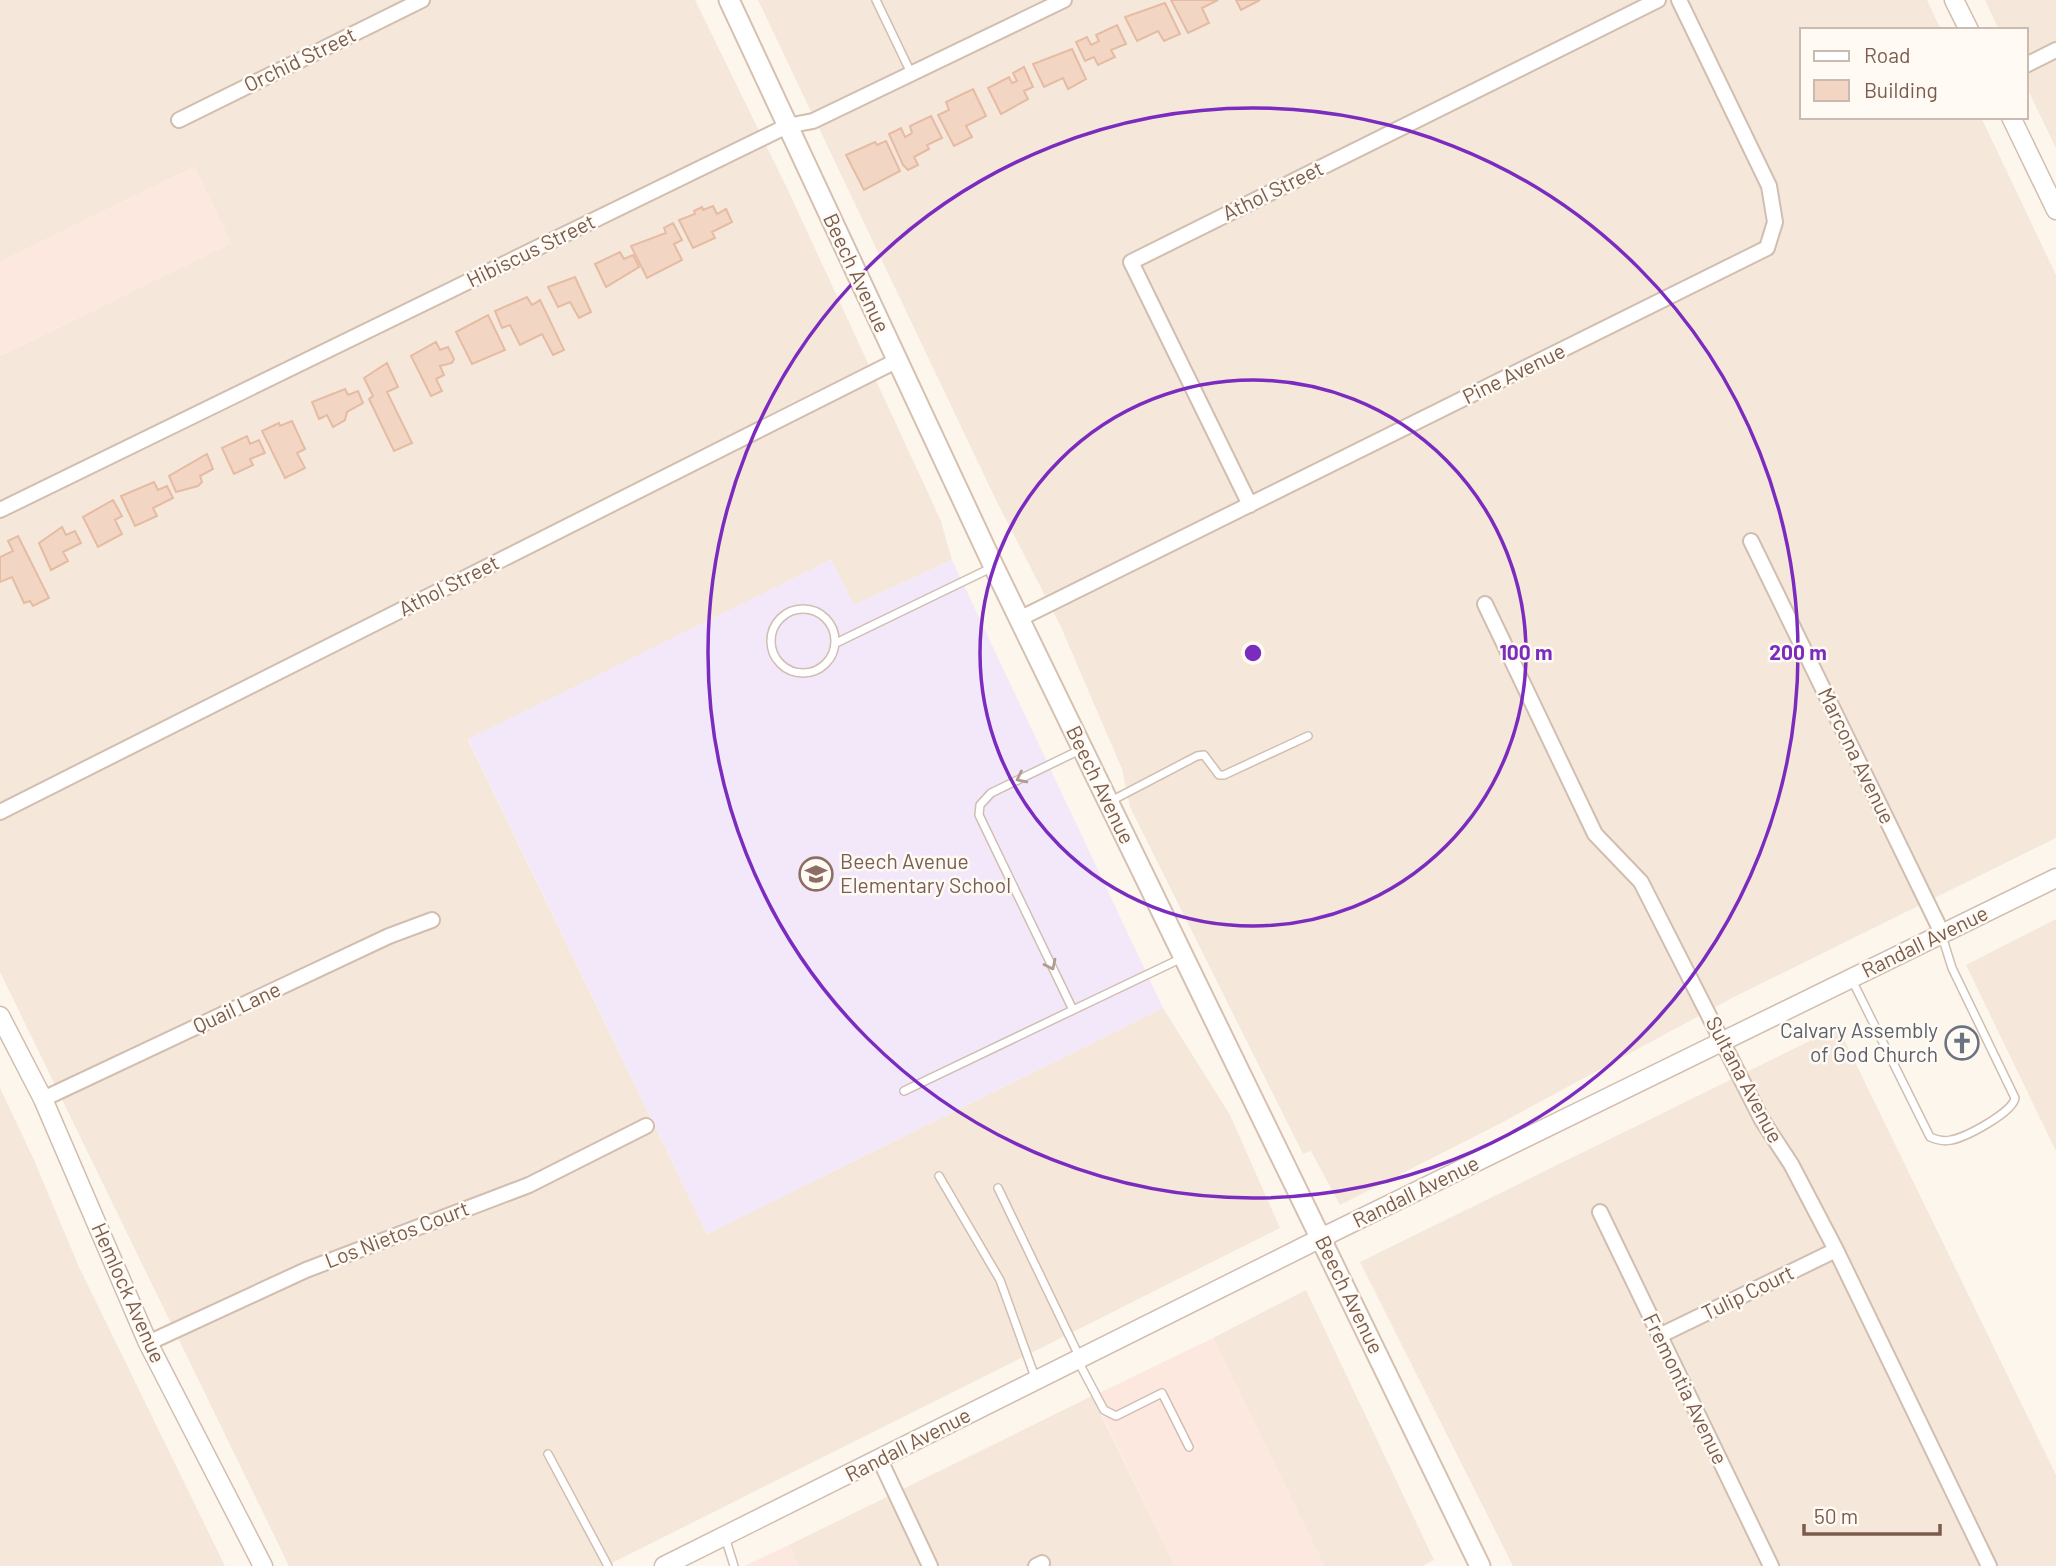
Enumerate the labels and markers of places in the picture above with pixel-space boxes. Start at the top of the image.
centre of rings [1241,641,1265,665]
place label: Beech Avenue Elementary School [840,848,1011,897]
school or university icon: Beech Avenue Elementary School [797,855,835,893]
place label: Calvary Assembly of God Church [1780,1017,1938,1066]
church icon: Calvary Assembly of God Church [1943,1024,1981,1062]

